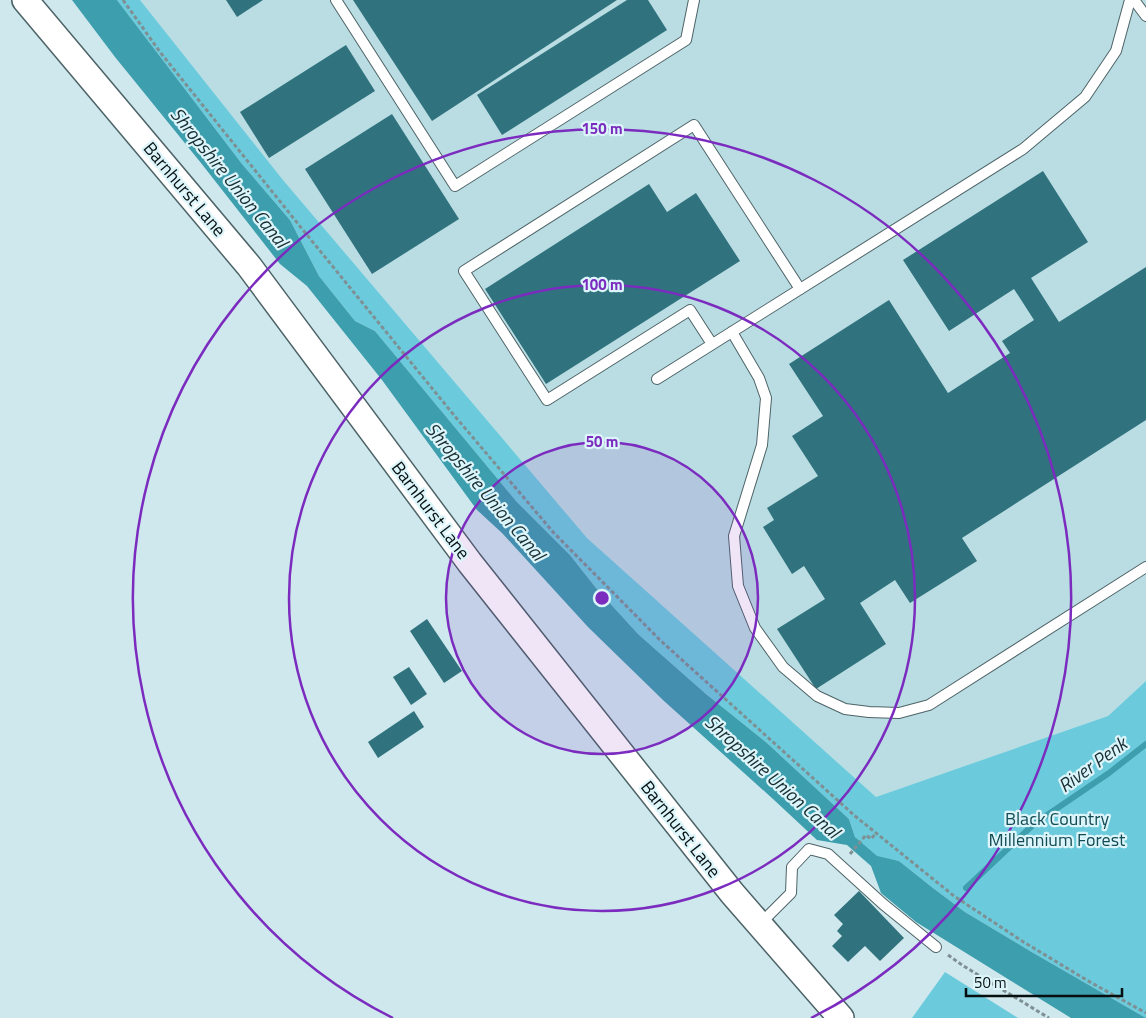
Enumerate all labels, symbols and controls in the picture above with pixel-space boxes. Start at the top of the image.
water label: Shropshire Union Canal [164,100,297,255]
text: 150 m [581,117,623,140]
street label: Barnhurst Lane [137,136,233,242]
text: 100 m [581,273,623,296]
water label: Shropshire Union Canal [419,415,554,568]
text: 50 m [586,430,618,453]
street label: Barnhurst Lane [385,455,477,565]
centre of rings [593,589,611,607]
water label: Shropshire Union Canal [699,707,849,846]
water label: River Penk [1051,728,1135,799]
street label: Barnhurst Lane [634,775,728,883]
park label: Black Country Millennium Forest [989,805,1126,853]
scale bar [966,966,1122,998]
text: 50 m [974,971,1007,994]

